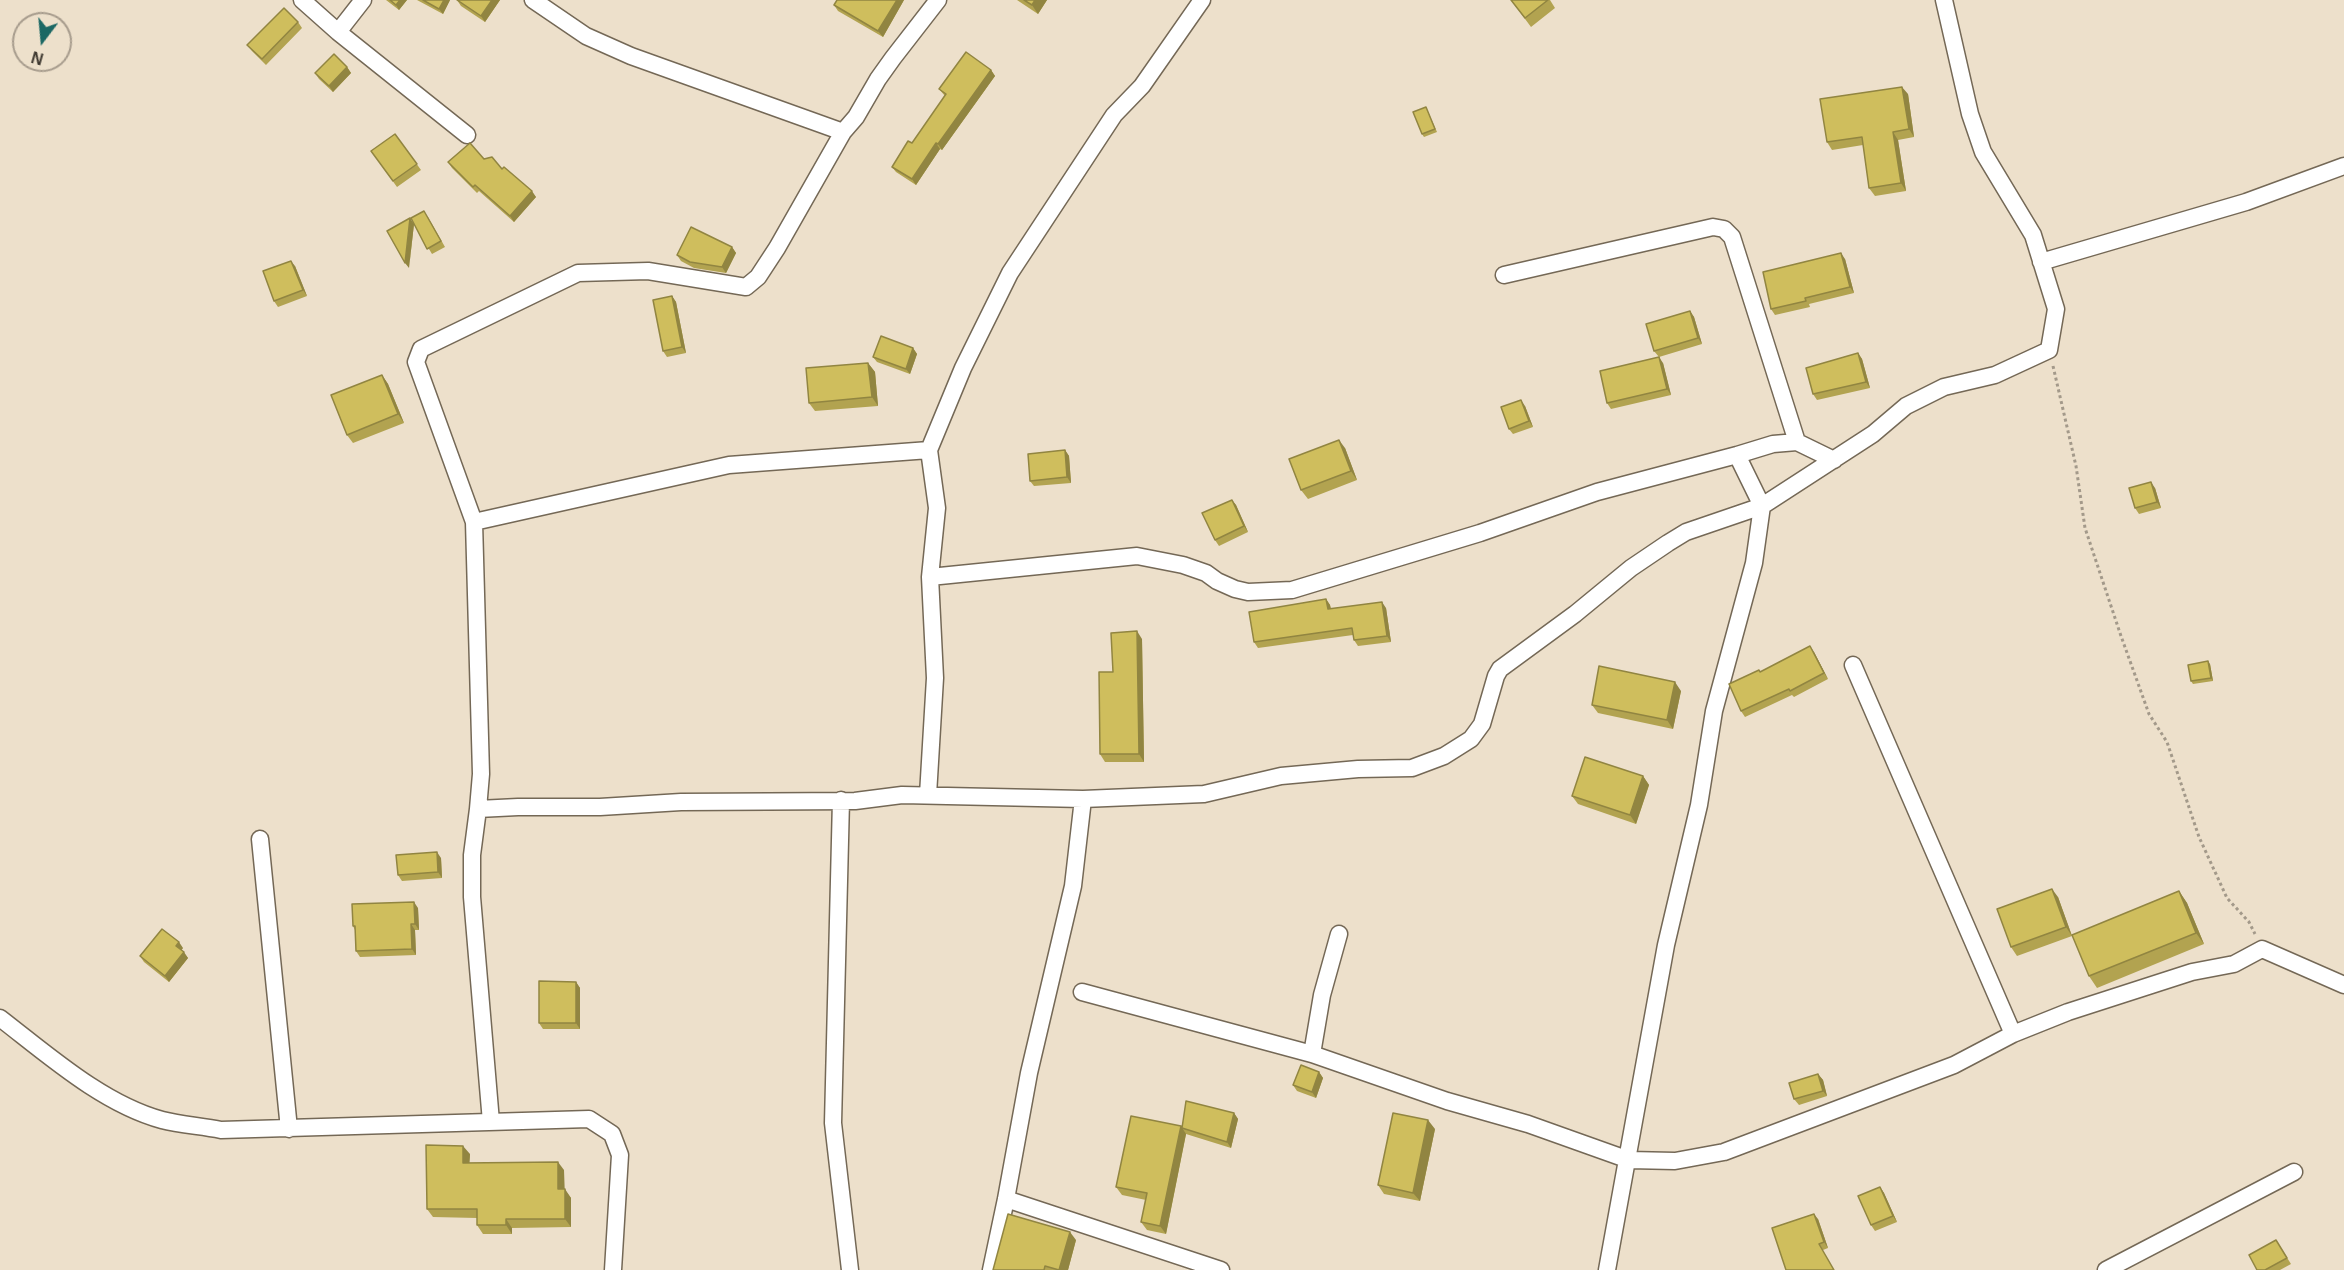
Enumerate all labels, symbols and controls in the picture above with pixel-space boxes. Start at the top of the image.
north arrow [12,12,72,72]
text: N [30,48,45,68]

